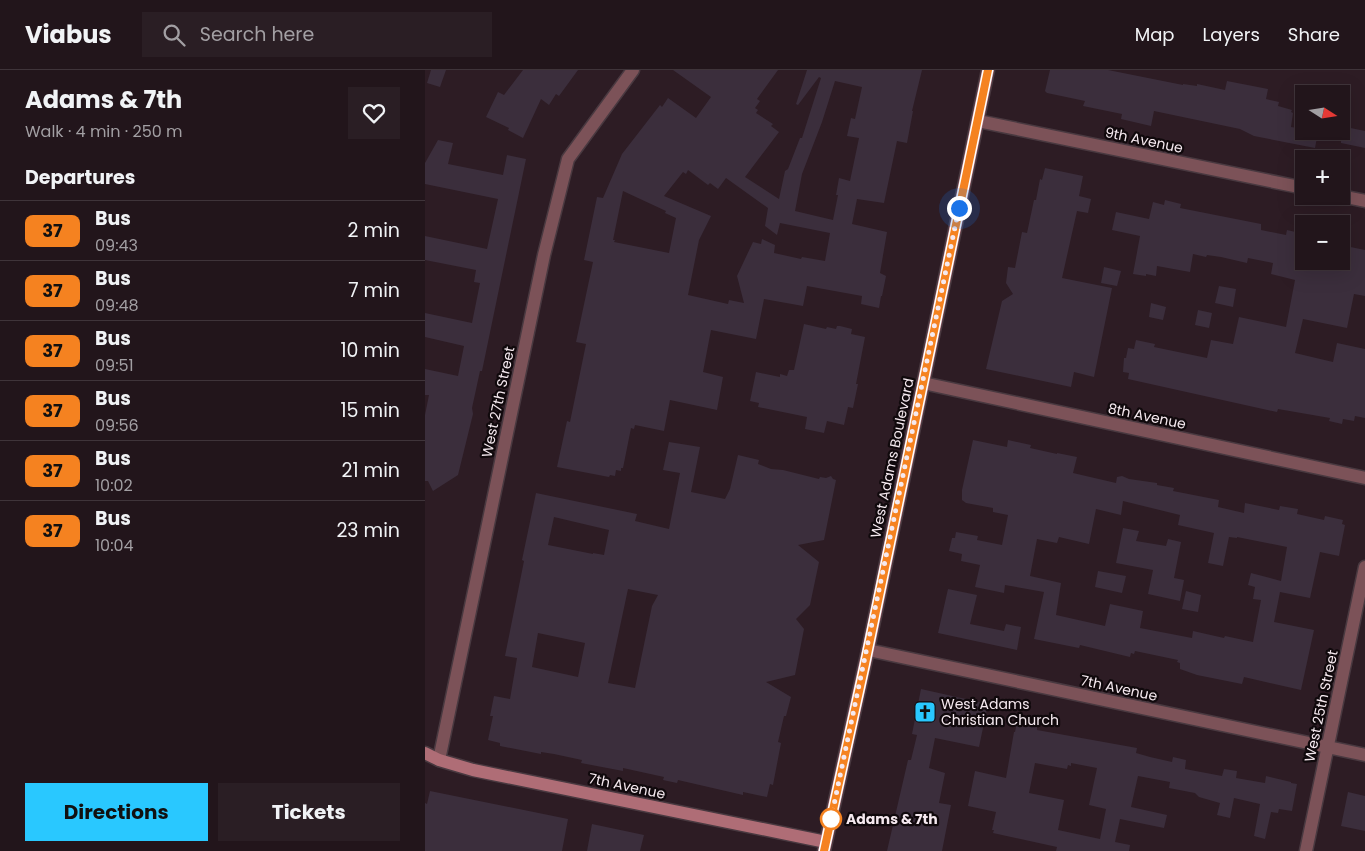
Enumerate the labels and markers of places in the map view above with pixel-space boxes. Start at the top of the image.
place label: West Adams Christian Church [941,694,1059,730]
church icon: West Adams Christian Church [913,700,937,724]
marker: Adams & 7th [820,808,842,830]
place label: Adams & 7th [846,809,938,829]

